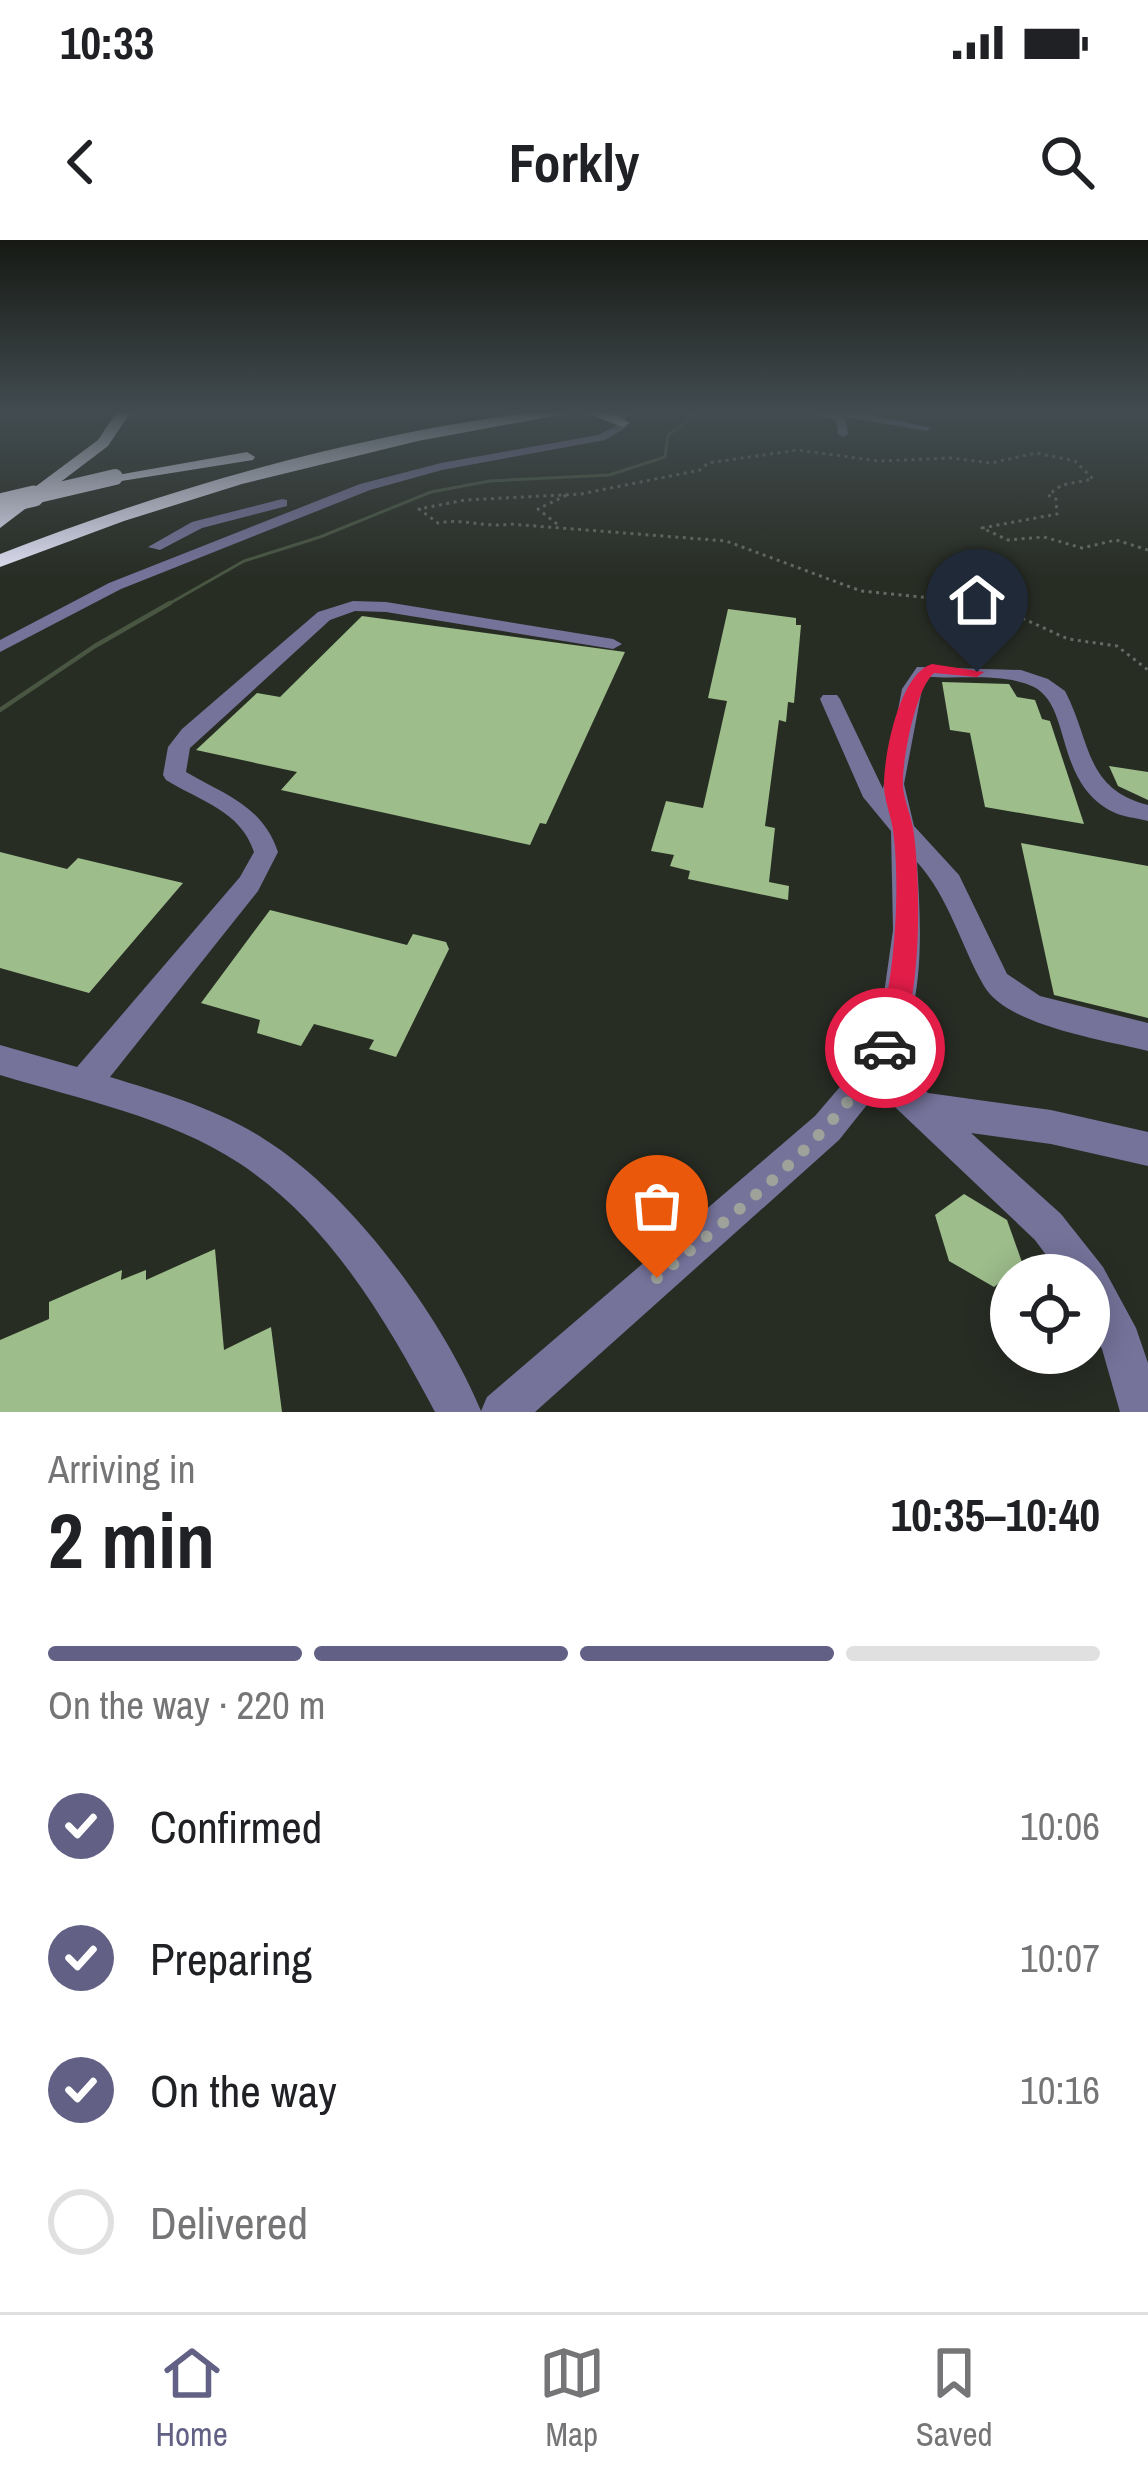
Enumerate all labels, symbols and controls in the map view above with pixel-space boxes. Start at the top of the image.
text: 10:33 [60,12,154,73]
text: Forkly [509,126,639,199]
icon: back [48,129,114,195]
icon: search [1034,129,1100,195]
pin [926,549,1028,672]
icon: home [944,567,1010,633]
courier [825,988,945,1108]
icon: car [852,1015,918,1081]
pin [606,1155,708,1278]
icon: bag [624,1173,690,1239]
map controls [990,1254,1110,1374]
button: locate [990,1254,1110,1374]
text: Arriving in [48,1443,196,1495]
text: 10:35–10:40 [891,1484,1100,1545]
text: 2 min [48,1487,215,1592]
text: On the way · 220 m [48,1679,325,1731]
icon: check [48,1793,114,1859]
text: Confirmed [150,1796,322,1857]
text: 10:06 [1020,1800,1100,1852]
icon: check [48,1925,114,1991]
text: Preparing [150,1928,312,1989]
text: 10:07 [1020,1932,1100,1984]
icon: check [48,2057,114,2123]
text: On the way [150,2060,337,2121]
text: 10:16 [1020,2064,1100,2116]
text: Delivered [150,2192,308,2253]
tab: Home [156,2340,228,2456]
tab: Map [539,2340,605,2456]
tab: Saved [916,2340,992,2456]

